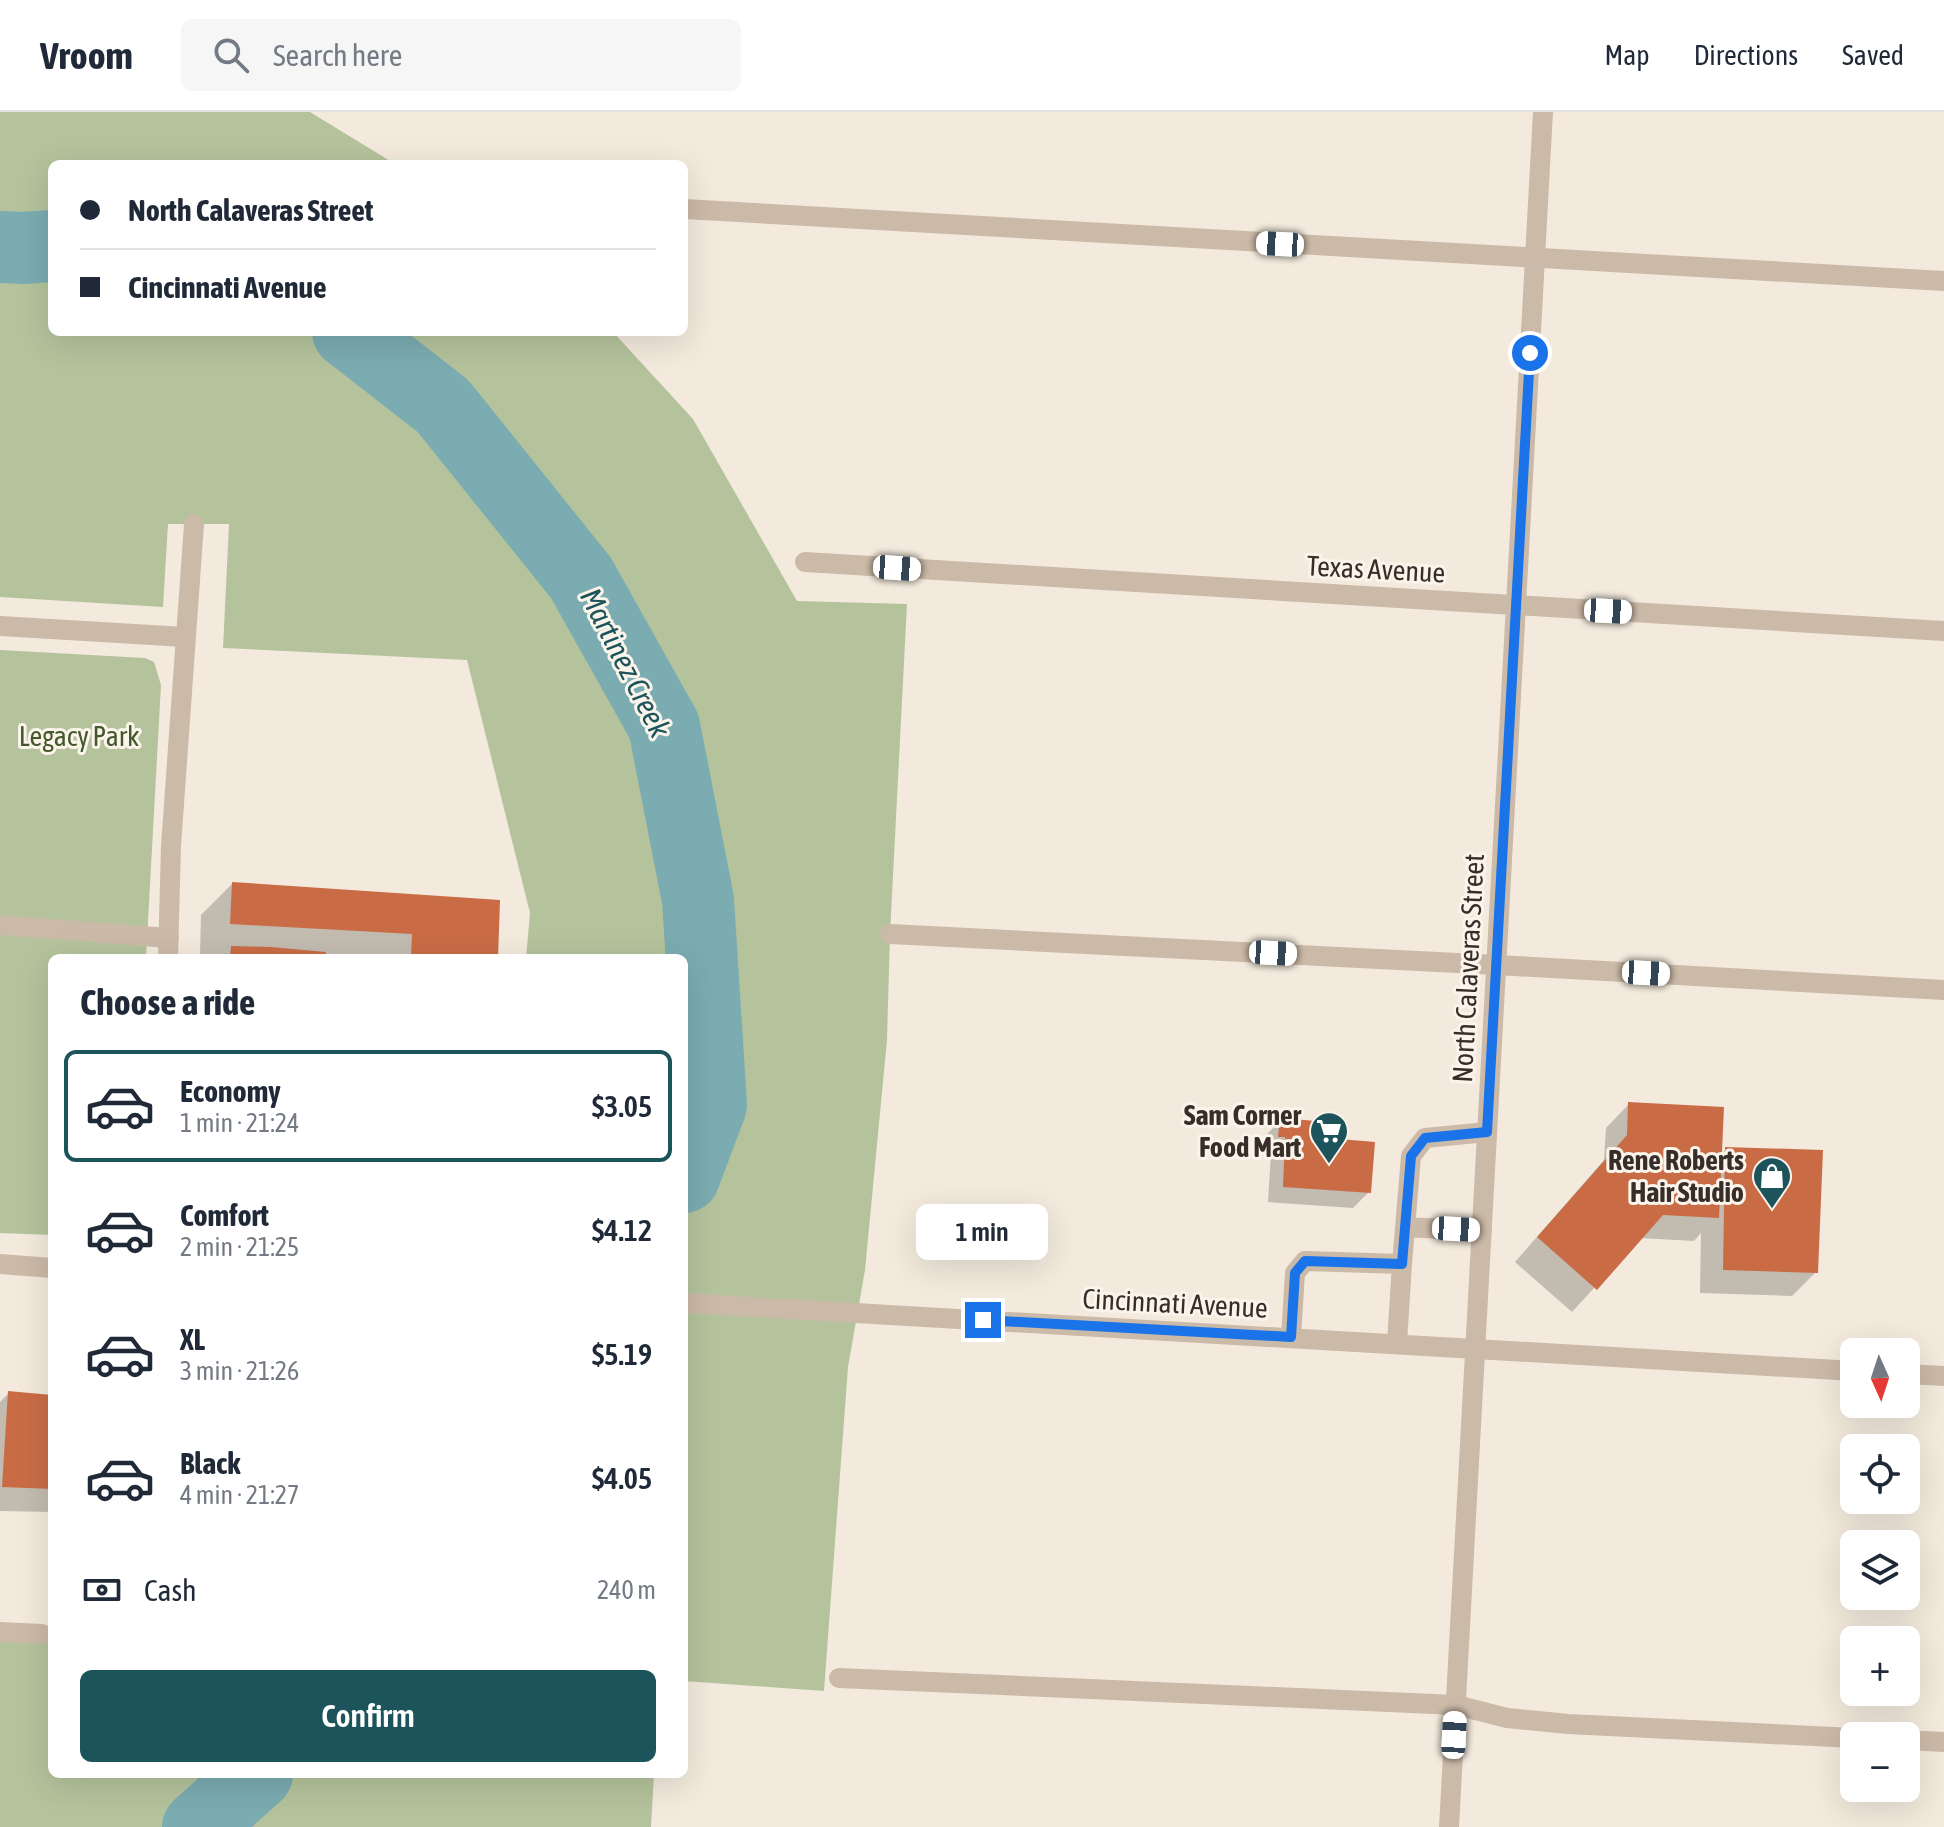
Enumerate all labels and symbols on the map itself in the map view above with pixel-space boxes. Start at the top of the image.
car [1255,231,1305,257]
route start [1512,335,1548,371]
street label: Texas Avenue [1306,549,1446,589]
car [872,554,922,582]
water label: Martinez Creek [574,582,678,743]
car [1583,598,1633,624]
park label: Legacy Park [19,720,139,752]
street label: North Calaveras Street [1446,853,1490,1083]
car [1248,940,1298,966]
car [1621,960,1671,986]
place label: Sam Corner Food Mart [1184,1099,1302,1163]
supermarket icon: Sam Corner Food Mart [1308,1110,1350,1165]
place label: Rene Roberts Hair Studio [1608,1144,1744,1208]
shop icon: Rene Roberts Hair Studio [1751,1155,1793,1210]
callout: 1 min [917,1204,1049,1260]
car [1431,1216,1481,1242]
street label: Cincinnati Avenue [1082,1282,1268,1324]
route end [965,1302,1001,1338]
north arrow [1840,1338,1920,1418]
car [1441,1710,1467,1760]

